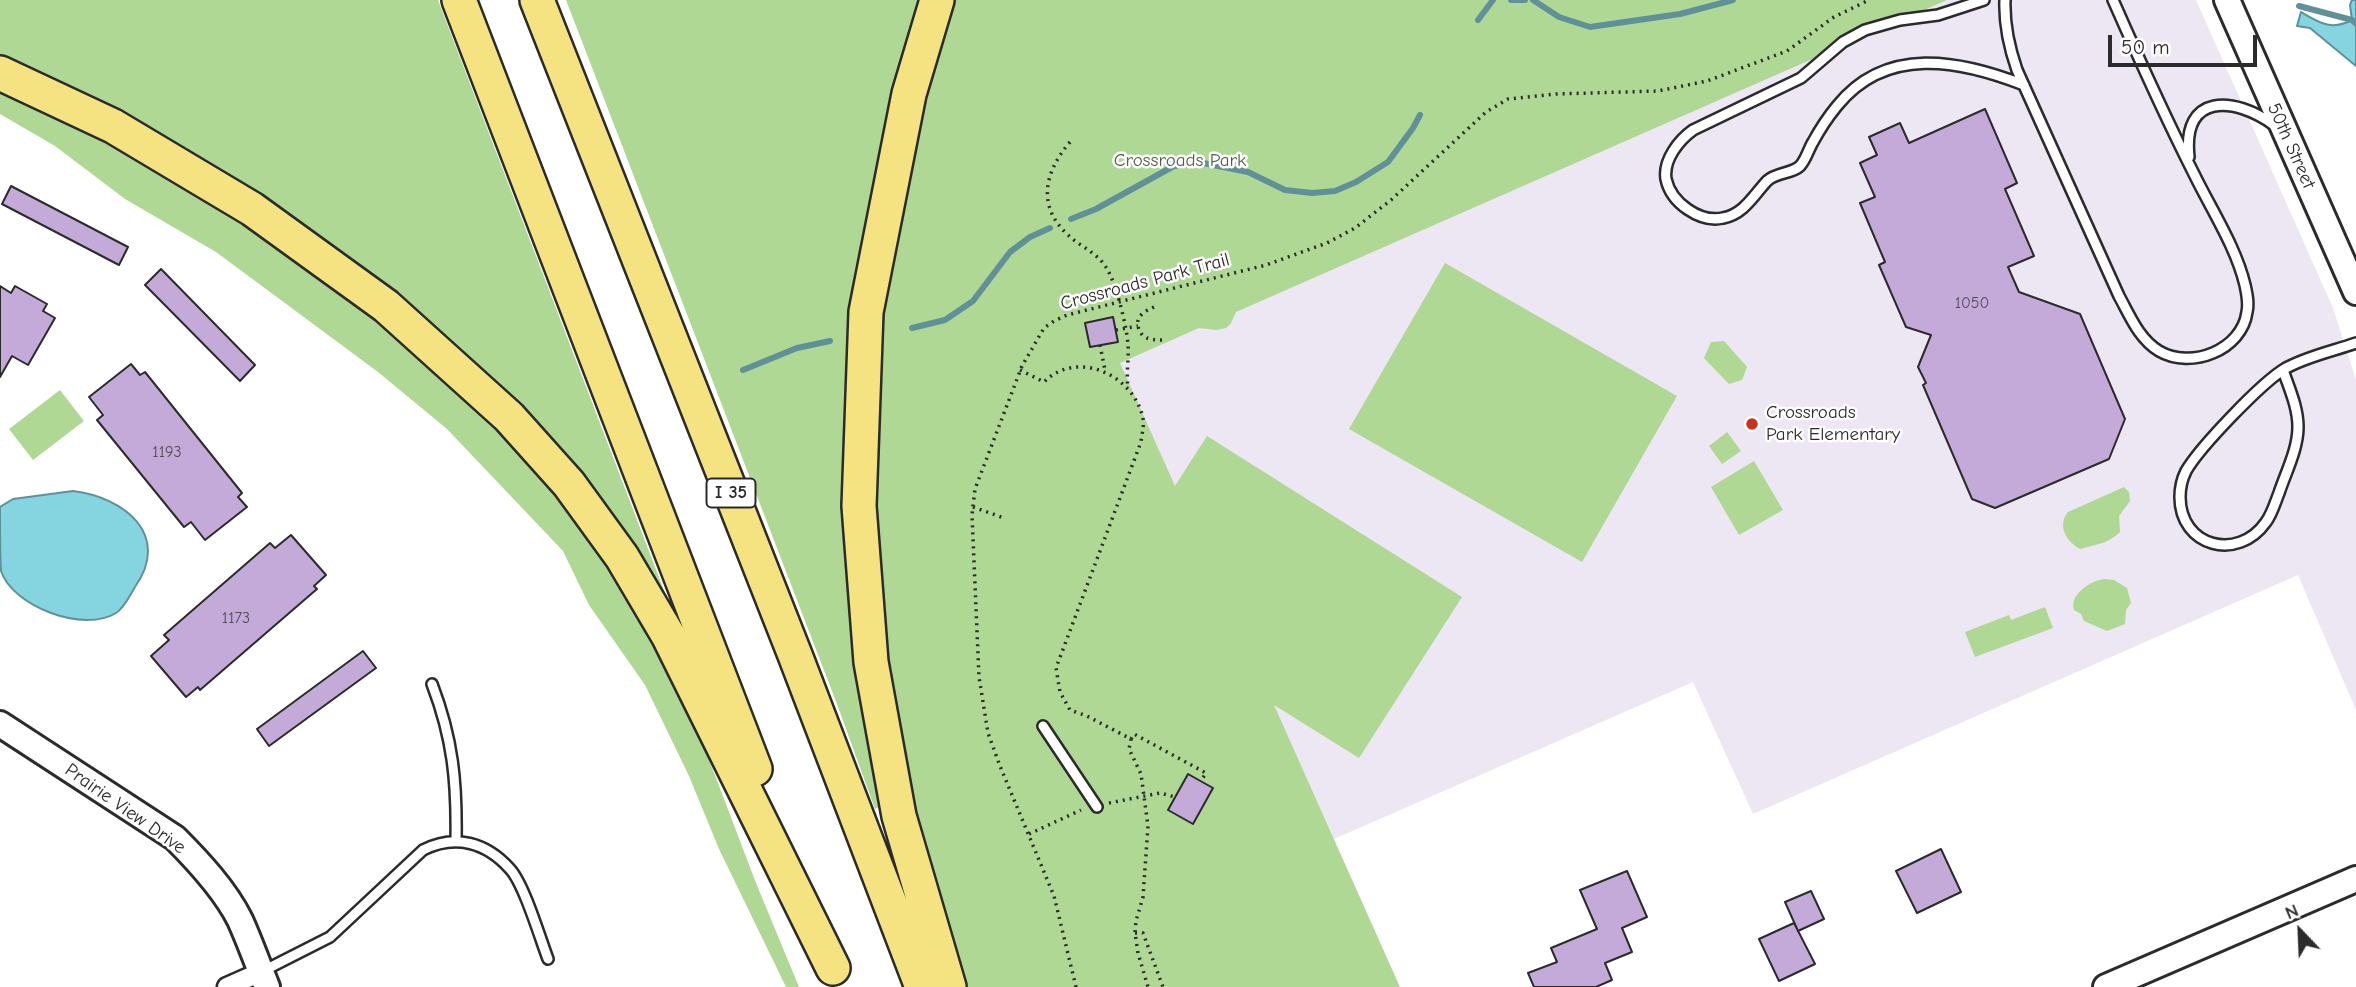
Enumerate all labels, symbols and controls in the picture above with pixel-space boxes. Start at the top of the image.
scale bar [2111,21,2260,65]
text: 50 m [2121,35,2170,59]
street label: 50th Street [2262,100,2320,192]
park label: Crossroads Park [1114,150,1246,172]
street label: Crossroads Park Trail [1058,248,1232,316]
house number: 1050 [1955,293,1989,313]
place label: Crossroads Park Elementary [1766,402,1900,446]
marker: Crossroads Park Elementary [1744,416,1760,432]
house number: 1193 [152,442,182,462]
road number: I 35 [706,478,756,508]
house number: 1173 [222,608,250,628]
street label: Prairie View Drive [60,759,190,859]
north arrow [2265,896,2335,966]
text: N [2282,899,2302,924]

